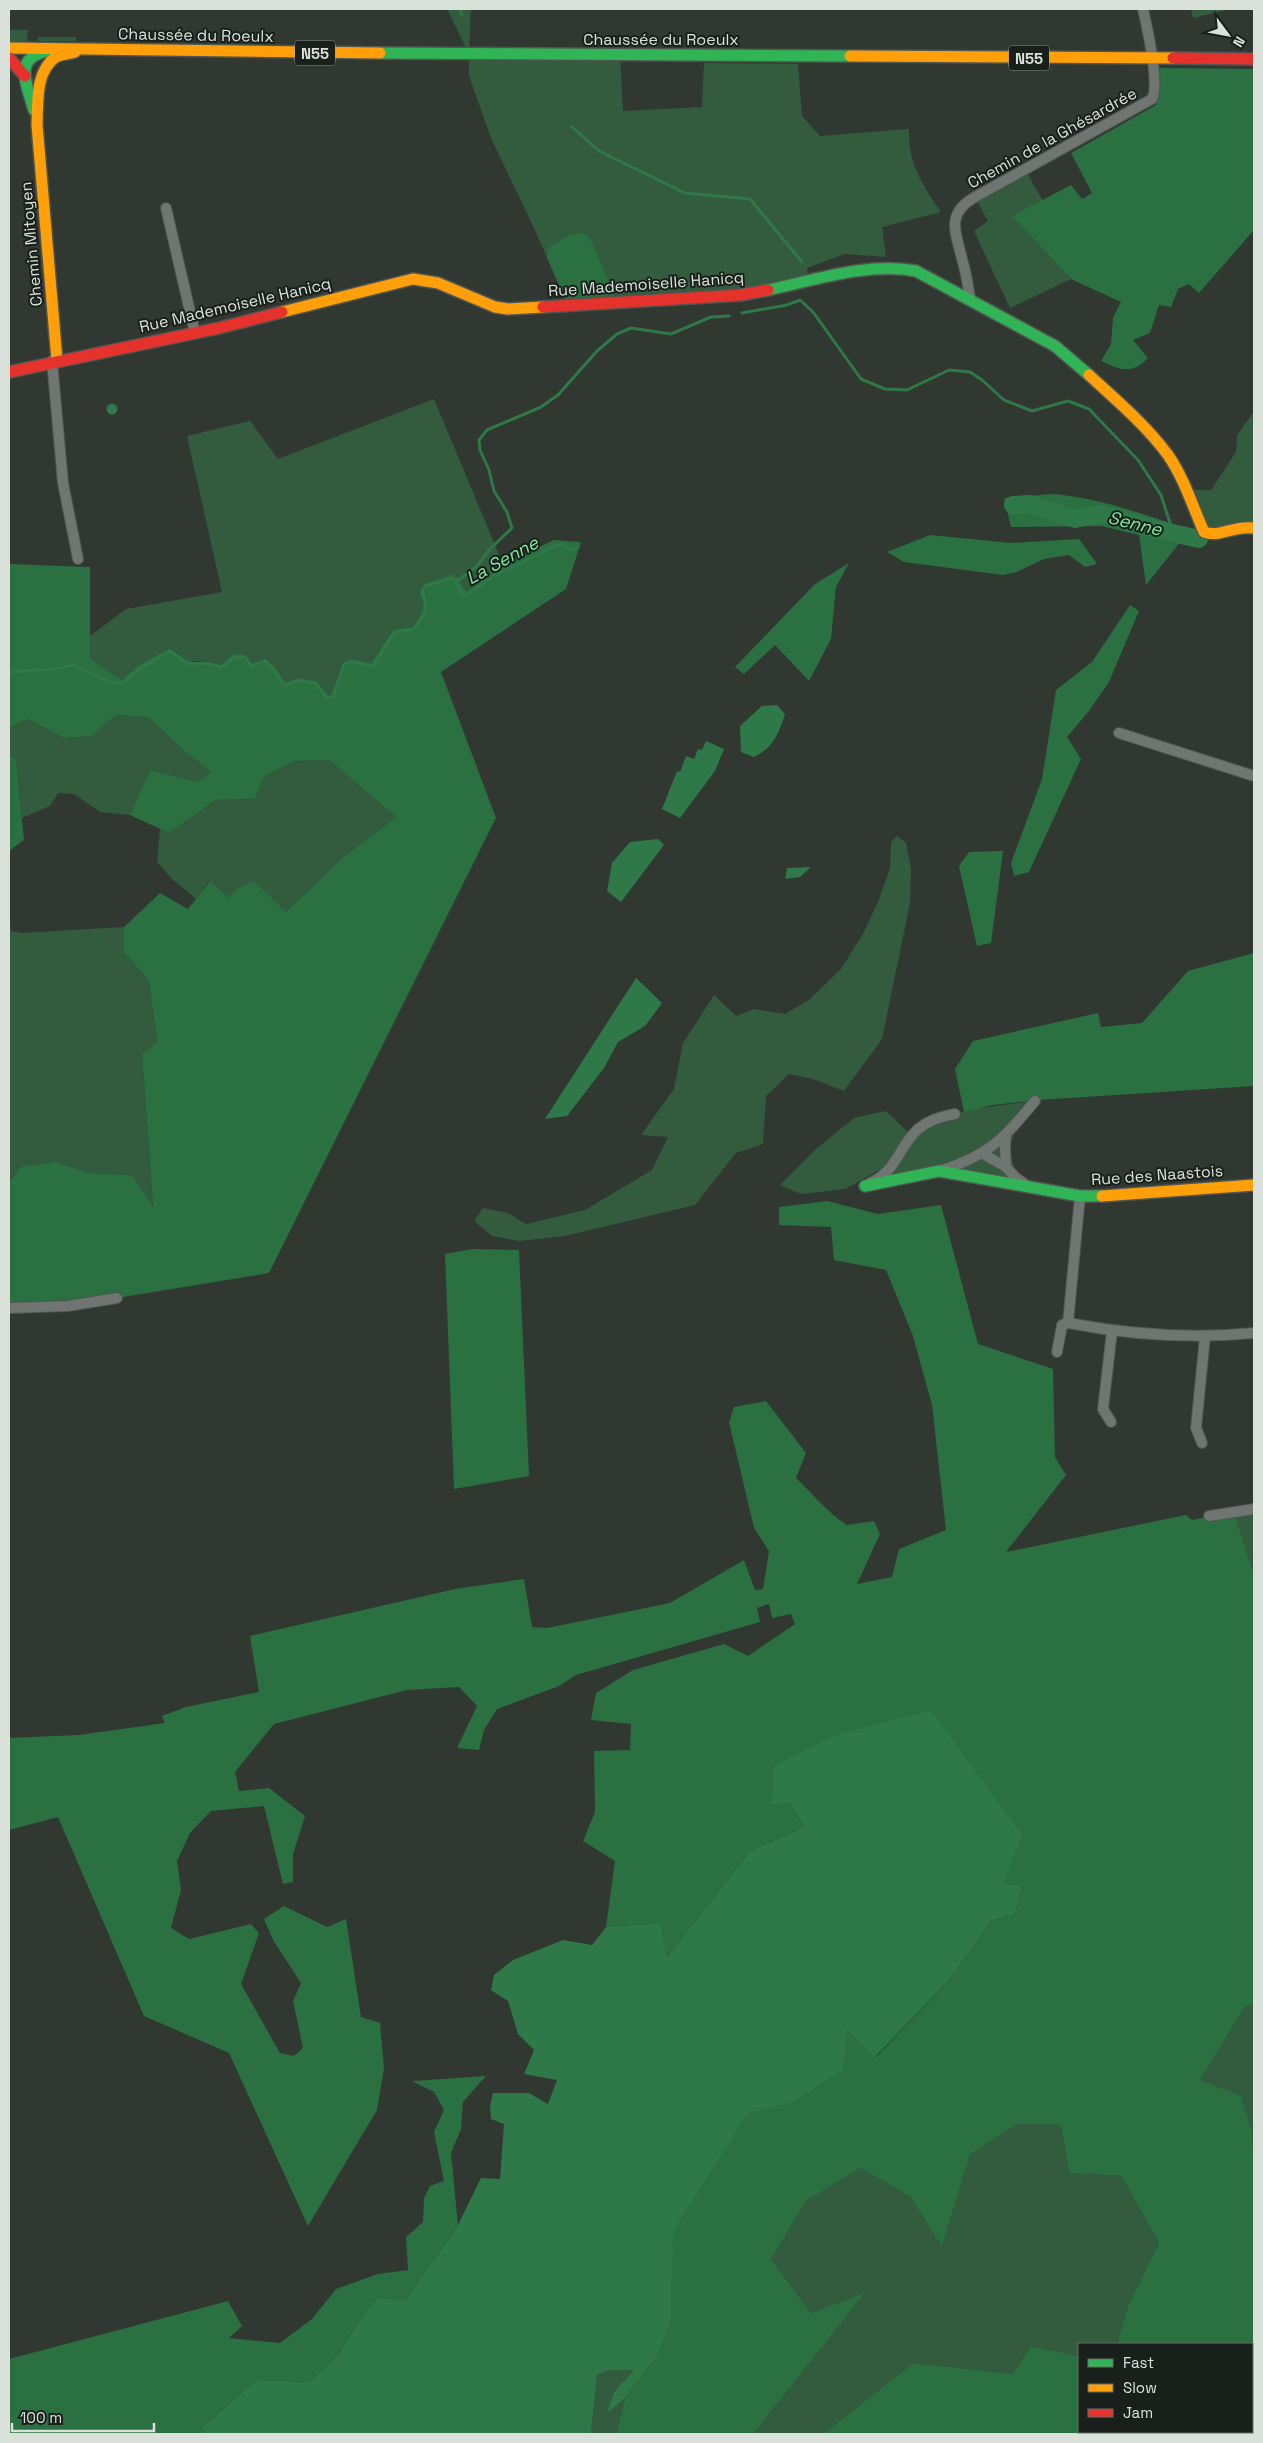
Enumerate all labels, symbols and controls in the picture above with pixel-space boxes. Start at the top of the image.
north arrow [1203,10,1253,60]
street label: Chaussée du Roeulx [118,23,274,47]
street label: Chaussée du Roeulx [583,29,739,50]
text: N [1229,33,1249,51]
road number: N55 [295,40,335,66]
road number: N55 [1009,46,1049,70]
street label: Chemin de la Ghésardrée [964,83,1140,193]
street label: Chemin Mitoyen [15,181,47,307]
street label: Rue Mademoiselle Hanicq [547,267,745,301]
street label: Rue Mademoiselle Hanicq [137,273,333,337]
water label: Senne [1106,505,1165,541]
water label: La Senne [462,530,543,589]
street label: Rue des Naastois [1090,1160,1224,1190]
legend [1078,2343,1253,2433]
text: Fast [1123,2353,1154,2372]
text: Slow [1123,2378,1157,2397]
scale bar [12,2400,155,2432]
text: Jam [1123,2403,1153,2422]
text: 100 m [20,2408,62,2427]

